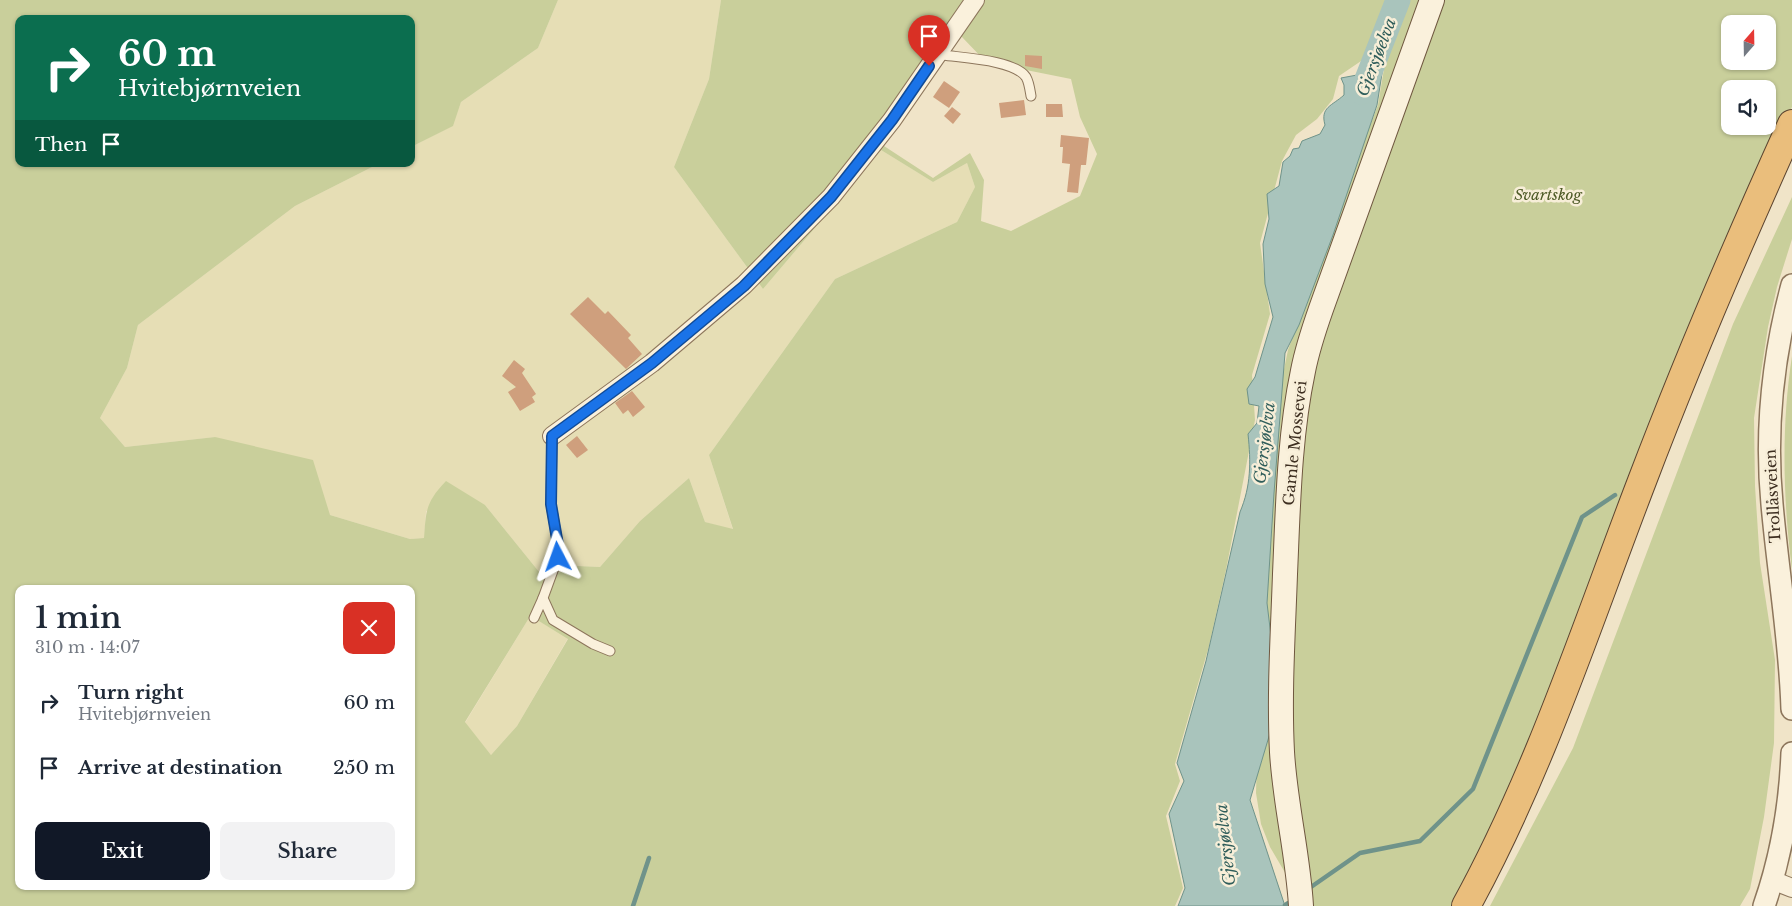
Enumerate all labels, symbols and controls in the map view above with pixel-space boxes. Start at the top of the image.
pin [908,15,950,66]
water label: Gjersjøelva [1352,15,1400,99]
north arrow [1721,15,1776,70]
map controls [1721,15,1776,135]
icon: arrive [915,22,943,50]
text: 60 m [118,32,216,75]
icon: right [35,35,100,100]
text: Hvitebjørnveien [118,75,301,102]
button: sound [1721,80,1776,135]
icon: arrive [97,130,125,158]
text: Then [35,133,87,156]
park label: Svartskog [1514,185,1582,204]
street label: Gamle Mossevei [1278,380,1311,506]
water label: Gjersjøelva [1249,401,1279,485]
street label: Trollåsveien [1761,449,1784,543]
position arrow [531,530,583,582]
text: 1 min [35,599,121,636]
button: close [343,602,395,654]
text: 310 m · 14:07 [35,637,139,657]
text: Turn right [78,681,184,704]
icon: right [35,689,63,717]
text: 60 m [343,691,395,714]
text: Hvitebjørnveien [78,704,211,724]
icon: arrive [35,754,63,782]
text: Arrive at destination [78,756,282,779]
text: 250 m [333,756,395,779]
water label: Gjersjøelva [1211,803,1239,887]
button: Exit [35,822,210,880]
button: Share [220,822,395,880]

